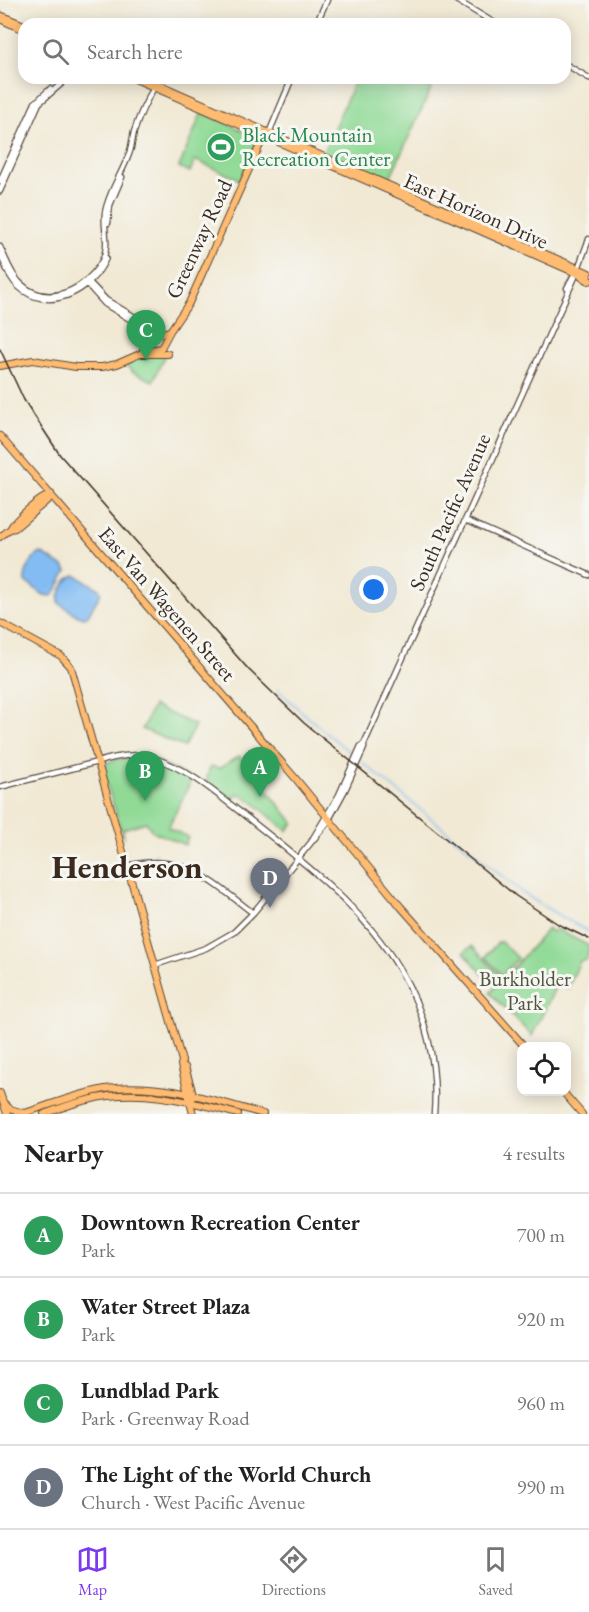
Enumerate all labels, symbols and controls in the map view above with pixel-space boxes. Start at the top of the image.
search box [18,18,571,84]
icon: search [39,35,72,68]
text: Search here [87,37,182,66]
place label: Black Mountain Recreation Center [242,121,390,172]
sports icon: Black Mountain Recreation Center [205,131,237,163]
street label: East Horizon Drive [400,167,553,254]
street label: Greenway Road [159,174,238,303]
pin: C [126,310,166,360]
street label: South Pacific Avenue [403,429,496,595]
street label: East Van Wagenen Street [93,521,242,687]
your location [359,575,388,604]
pin: A [240,748,280,797]
pin: B [126,752,164,801]
district label: Henderson [51,845,203,888]
pin: D [250,858,290,908]
park label: Burkholder Park [479,965,571,1016]
map controls [517,1042,571,1096]
button: locate [517,1042,571,1096]
text: Nearby [24,1136,104,1170]
text: 4 results [502,1140,565,1166]
text: Downtown Recreation Center [81,1208,360,1237]
text: A [36,1222,51,1248]
text: 700 m [517,1222,565,1248]
text: Park [81,1237,115,1263]
text: Water Street Plaza [81,1292,250,1321]
text: B [37,1306,50,1332]
text: 920 m [517,1306,565,1332]
text: Park [81,1321,115,1347]
text: Lundblad Park [81,1376,219,1405]
text: C [36,1390,51,1416]
text: 960 m [517,1390,565,1416]
text: Park · Greenway Road [81,1405,250,1431]
text: The Light of the World Church [81,1460,371,1489]
text: D [36,1474,51,1500]
text: 990 m [517,1474,565,1500]
text: Church · West Pacific Avenue [81,1489,305,1515]
tab: Map [76,1543,109,1600]
tab: Directions [262,1543,326,1600]
tab: Saved [478,1543,513,1600]

